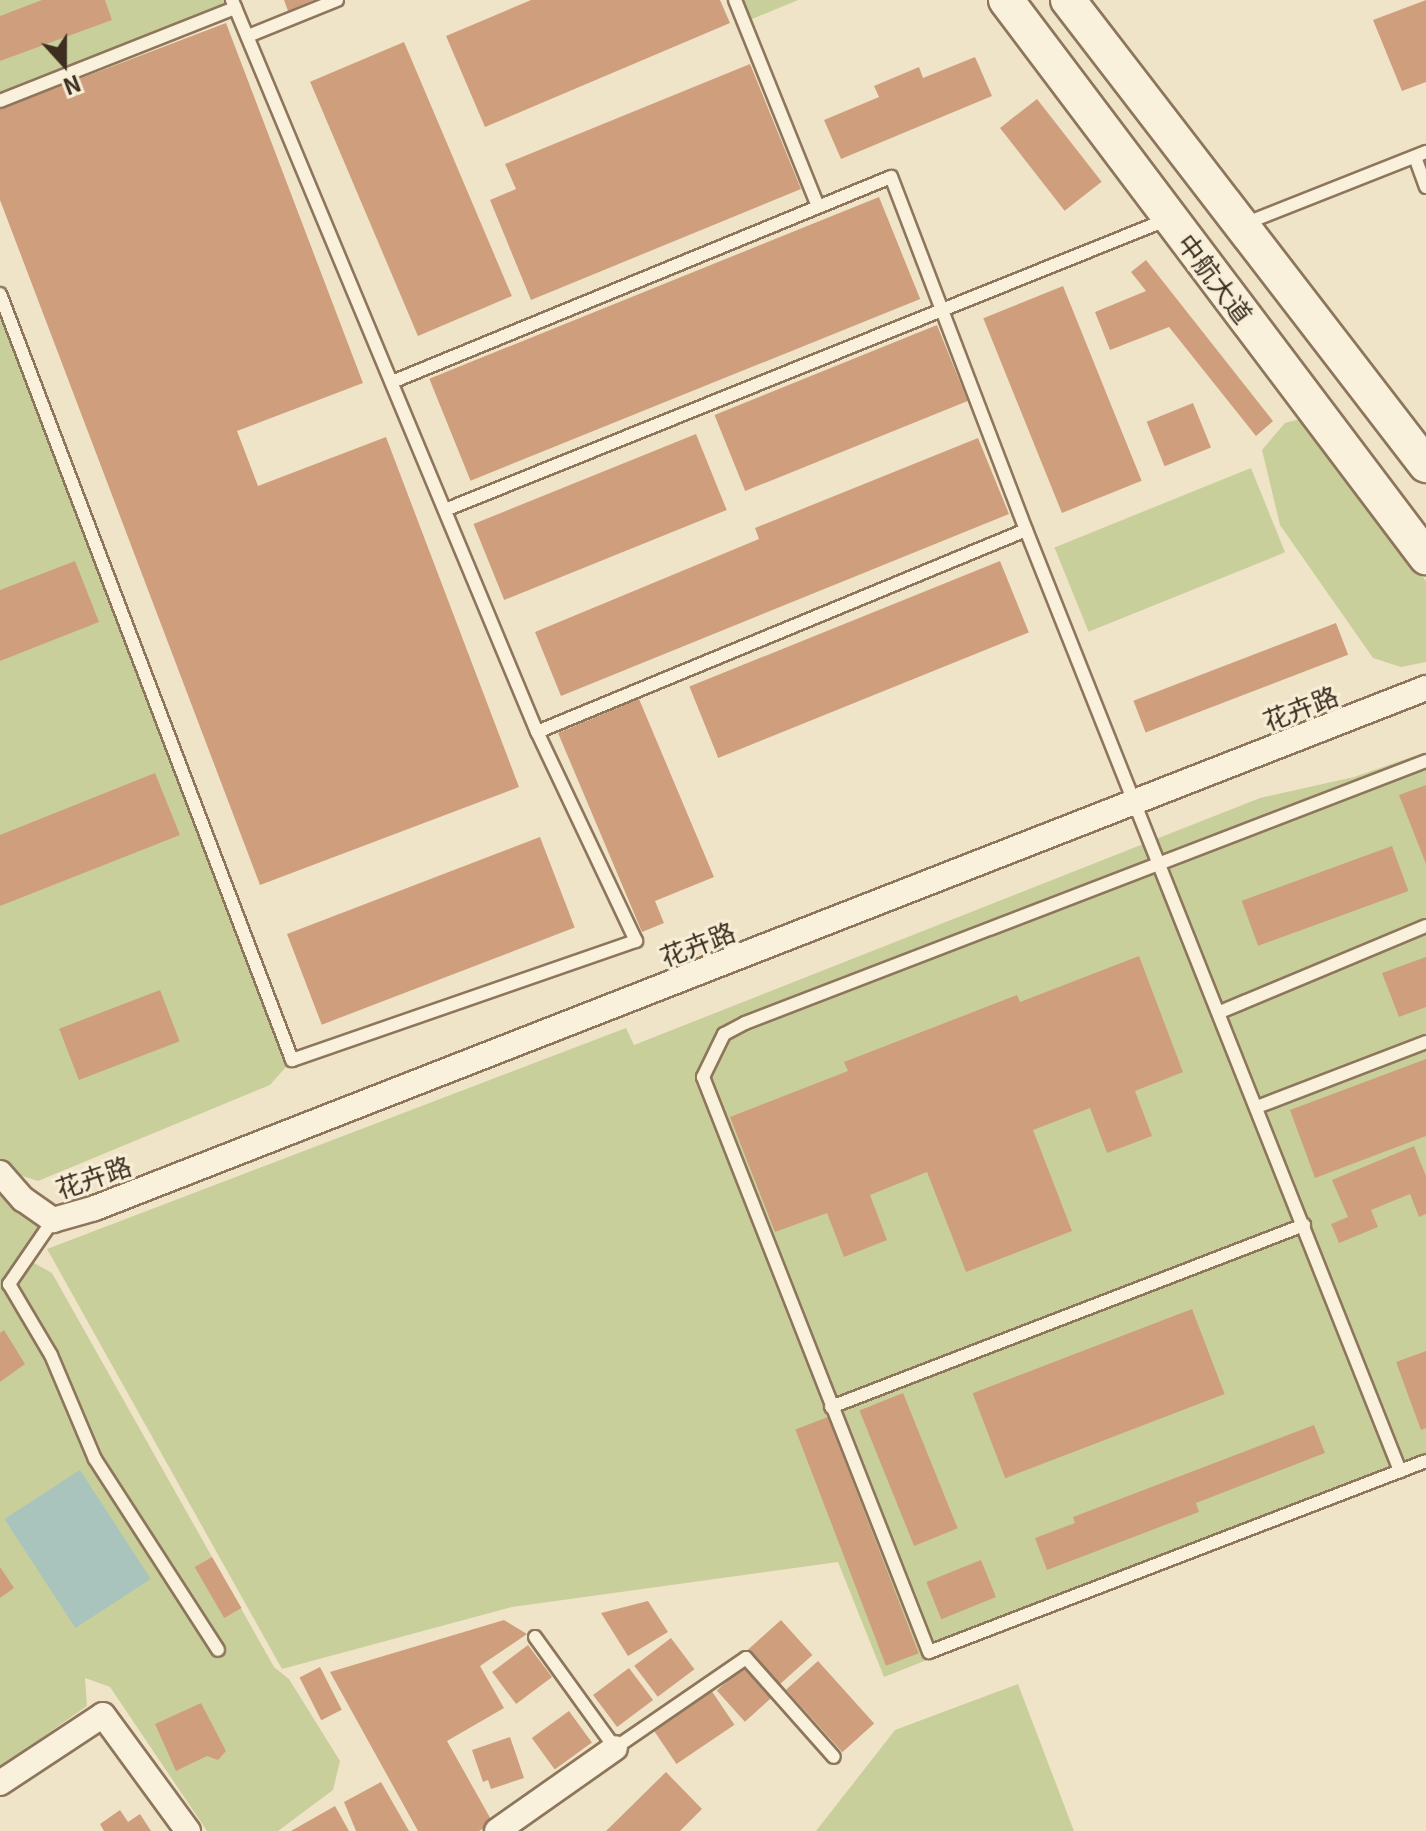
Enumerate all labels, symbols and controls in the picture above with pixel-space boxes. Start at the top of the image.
north arrow [24,24,104,104]
text: N [59,69,86,104]
street label: 中航大道 [1172,227,1260,329]
street label: 花卉路 [1258,678,1342,736]
street label: 花卉路 [655,914,739,972]
street label: 花卉路 [51,1149,135,1203]

